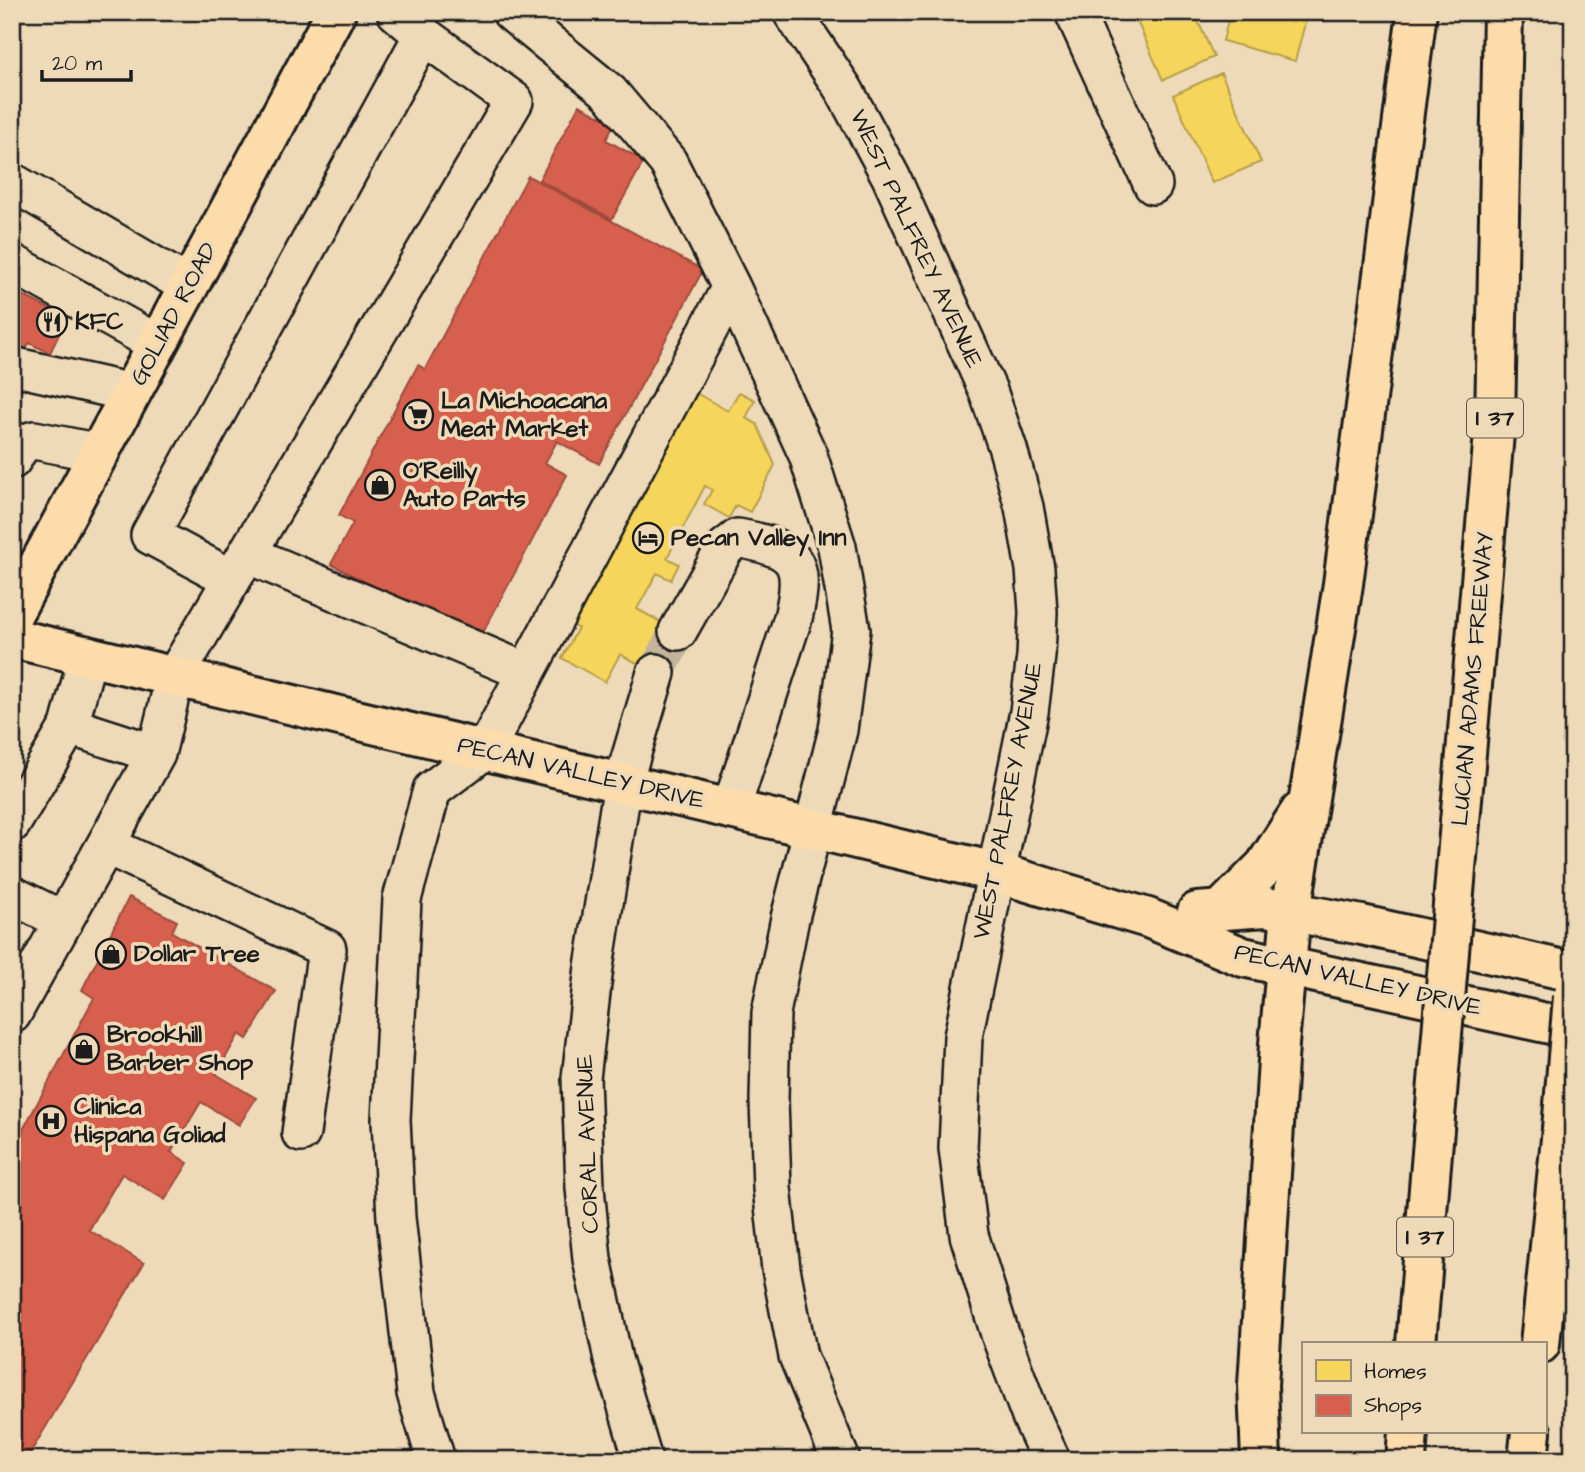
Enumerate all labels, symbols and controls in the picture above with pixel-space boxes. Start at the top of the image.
scale bar [42,38,131,82]
text: 20 m [52,49,103,78]
street label: WEST PALFREY AVENUE [841,104,991,374]
street label: GOLIAD ROAD [122,236,226,392]
restaurant icon: KFC [35,305,69,339]
place label: KFC [75,305,123,339]
place label: La Michoacana Meat Market [441,384,608,446]
supermarket icon: La Michoacana Meat Market [401,398,435,432]
road number: I 37 [1467,398,1523,438]
place label: O'Reilly Auto Parts [403,454,526,516]
shop icon: O'Reilly Auto Parts [363,468,397,502]
hotel icon: Pecan Valley Inn [631,521,665,555]
place label: Pecan Valley Inn [671,521,847,557]
street label: LUCIAN ADAMS FREEWAY [1443,530,1503,827]
street label: WEST PALFREY AVENUE [964,659,1052,943]
street label: PECAN VALLEY DRIVE [454,728,708,818]
street label: PECAN VALLEY DRIVE [1231,935,1485,1025]
shop icon: Dollar Tree [94,937,128,971]
place label: Dollar Tree [134,937,260,971]
place label: Brookhill Barber Shop [107,1018,254,1080]
shop icon: Brookhill Barber Shop [67,1032,101,1066]
street label: CORAL AVENUE [568,1054,608,1234]
place label: Clinica Hispana Goliad [74,1090,226,1152]
hospital icon: Clinica Hispana Goliad [34,1104,68,1138]
road number: I 37 [1397,1218,1453,1256]
legend [1302,1342,1546,1434]
text: Homes [1364,1357,1427,1386]
text: Shops [1364,1391,1422,1421]

